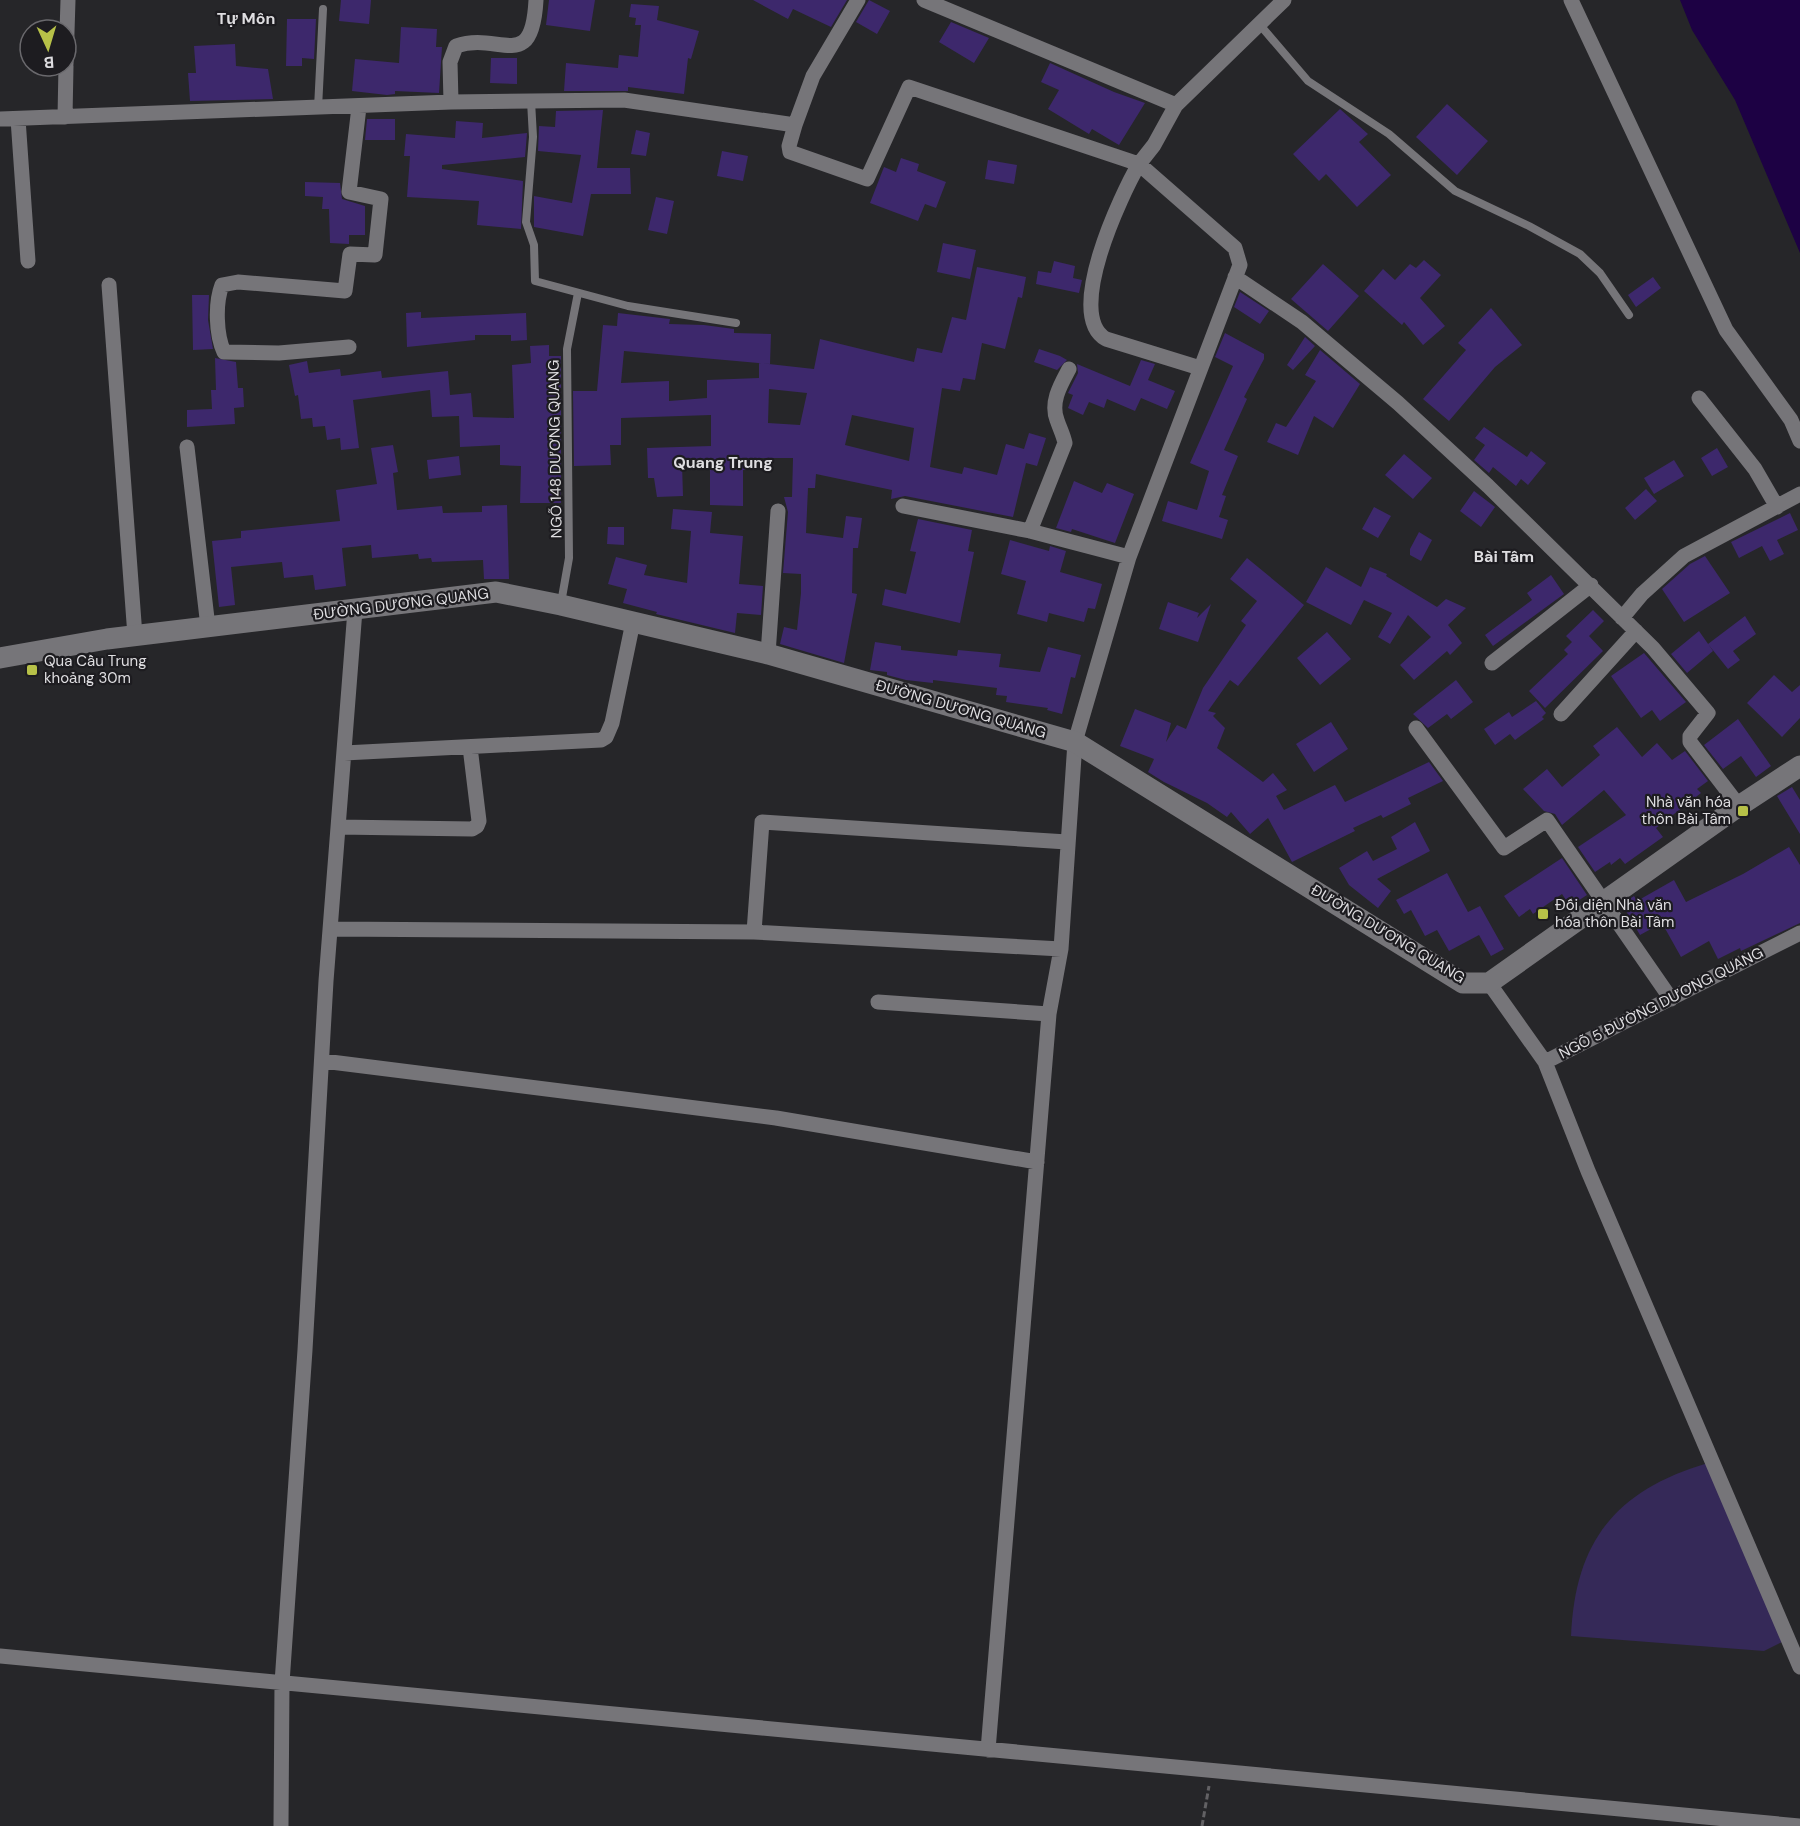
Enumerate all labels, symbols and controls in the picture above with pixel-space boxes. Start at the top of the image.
district label: Tự Môn [217,8,275,29]
north arrow [18,18,78,78]
text: B [43,52,55,73]
street label: NGÕ 148 DƯƠNG QUANG [543,360,567,538]
district label: Quang Trung [673,452,773,473]
district label: Bài Tâm [1474,546,1534,567]
street label: ĐƯỜNG DƯƠNG QUANG [312,583,490,625]
place label: Qua Cầu Trung khoảng 30m [44,651,147,688]
marker: Qua Cầu Trung khoảng 30m [25,663,39,677]
street label: ĐƯỜNG DƯƠNG QUANG [873,675,1049,743]
place label: Nhà văn hóa thôn Bài Tâm [1641,792,1731,829]
marker: Nhà văn hóa thôn Bài Tâm [1736,804,1750,818]
street label: ĐƯỜNG DƯƠNG QUANG [1307,880,1469,988]
place label: Đối diện Nhà văn hóa thôn Bài Tâm [1555,895,1674,932]
marker: Đối diện Nhà văn hóa thôn Bài Tâm [1536,907,1550,921]
street label: NGÕ 5 ĐƯỜNG DƯƠNG QUANG [1555,943,1767,1063]

